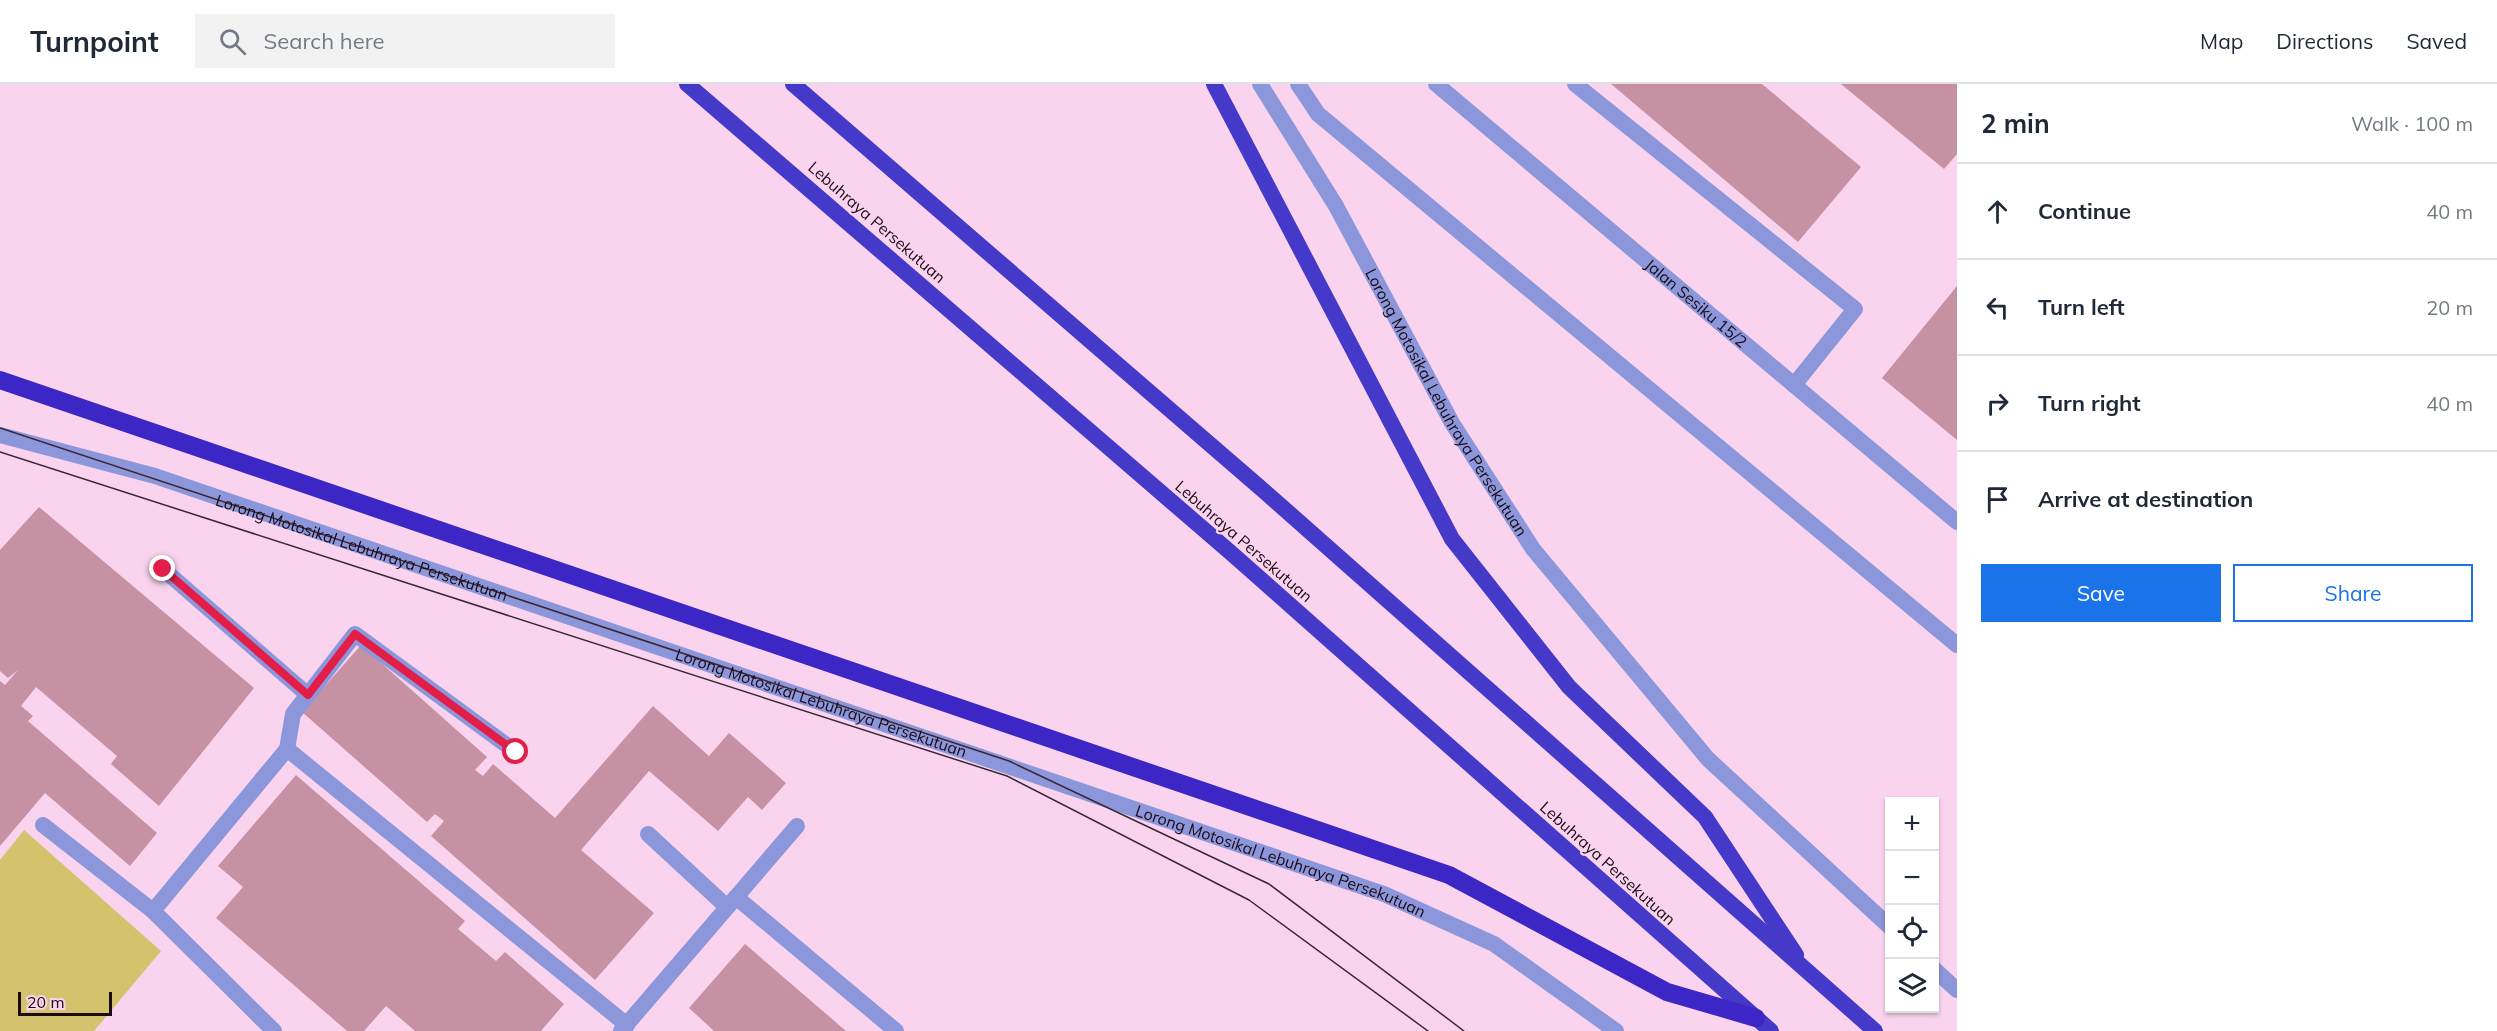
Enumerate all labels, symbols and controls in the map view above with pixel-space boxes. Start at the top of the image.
search box [195,14,615,68]
text: Turnpoint [30,24,159,59]
icon: search [216,25,249,58]
text: Search here [264,27,384,55]
text: Map [2200,28,2243,54]
text: Directions [2276,28,2373,54]
text: Saved [2406,28,2467,54]
text: 2 min [1981,107,2050,140]
text: Walk · 100 m [2351,111,2473,136]
street label: Lebuhraya Persekutuan [804,157,950,287]
icon: ahead [1981,195,2014,228]
text: Continue [2038,197,2131,225]
text: 40 m [2426,199,2473,224]
street label: Jalan Sesiku 15/2 [1641,254,1751,351]
street label: Lorong Motosikal Lebuhraya Persekutuan [1361,265,1532,540]
icon: left [1981,291,2014,324]
text: Turn left [2038,293,2125,321]
text: 20 m [2426,295,2473,320]
icon: right [1981,387,2014,420]
text: Turn right [2038,389,2141,417]
text: 40 m [2426,391,2473,416]
street label: Lebuhraya Persekutuan [1171,476,1317,606]
icon: arrive [1981,483,2014,516]
text: Arrive at destination [2038,485,2253,513]
street label: Lorong Motosikal Lebuhraya Persekutuan [213,490,510,605]
route end [149,555,175,581]
button: Save [1981,564,2221,622]
button: Share [2233,564,2473,622]
street label: Lorong Motosikal Lebuhraya Persekutuan [673,644,969,761]
route start [502,738,528,764]
street label: Lebuhraya Persekutuan [1536,797,1680,929]
map controls [1885,797,1939,1013]
button: + [1885,797,1939,851]
street label: Lorong Motosikal Lebuhraya Persekutuan [1133,800,1429,922]
button: − [1885,851,1939,905]
button: locate [1885,905,1939,959]
button: layers [1885,959,1939,1013]
scale bar [18,989,112,1016]
text: 20 m [27,992,64,1012]

